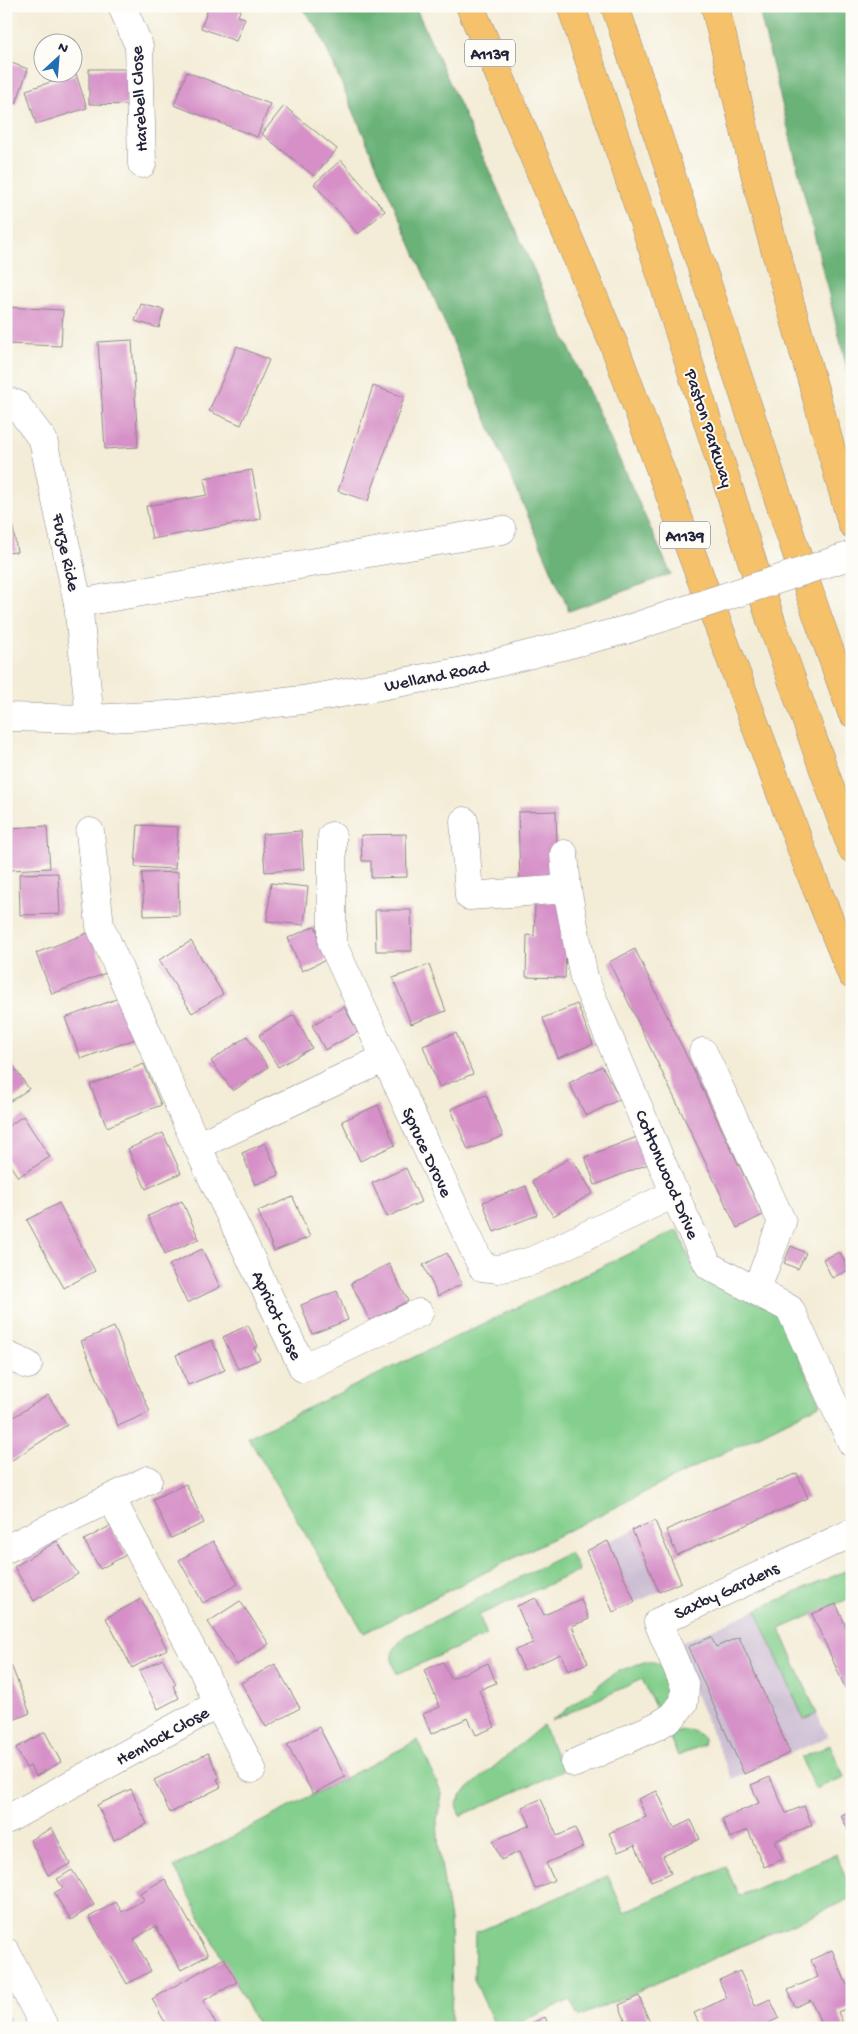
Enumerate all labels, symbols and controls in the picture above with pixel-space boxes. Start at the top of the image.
north arrow [32,32,82,82]
text: N [55,39,70,58]
road number: A1139 [465,40,515,66]
street label: Harebell Close [127,45,154,152]
street label: Paston Parkway [678,366,737,491]
street label: Furze Ride [46,511,83,594]
road number: A1139 [660,522,710,548]
street label: Welland Road [383,657,492,698]
street label: Spruce Drove [396,1105,456,1202]
street label: Cottonwood Drive [629,1107,703,1243]
street label: Apricot Close [246,1268,306,1365]
street label: Saxby Gardens [671,1558,784,1626]
street label: Hemlock Close [113,1703,214,1771]

